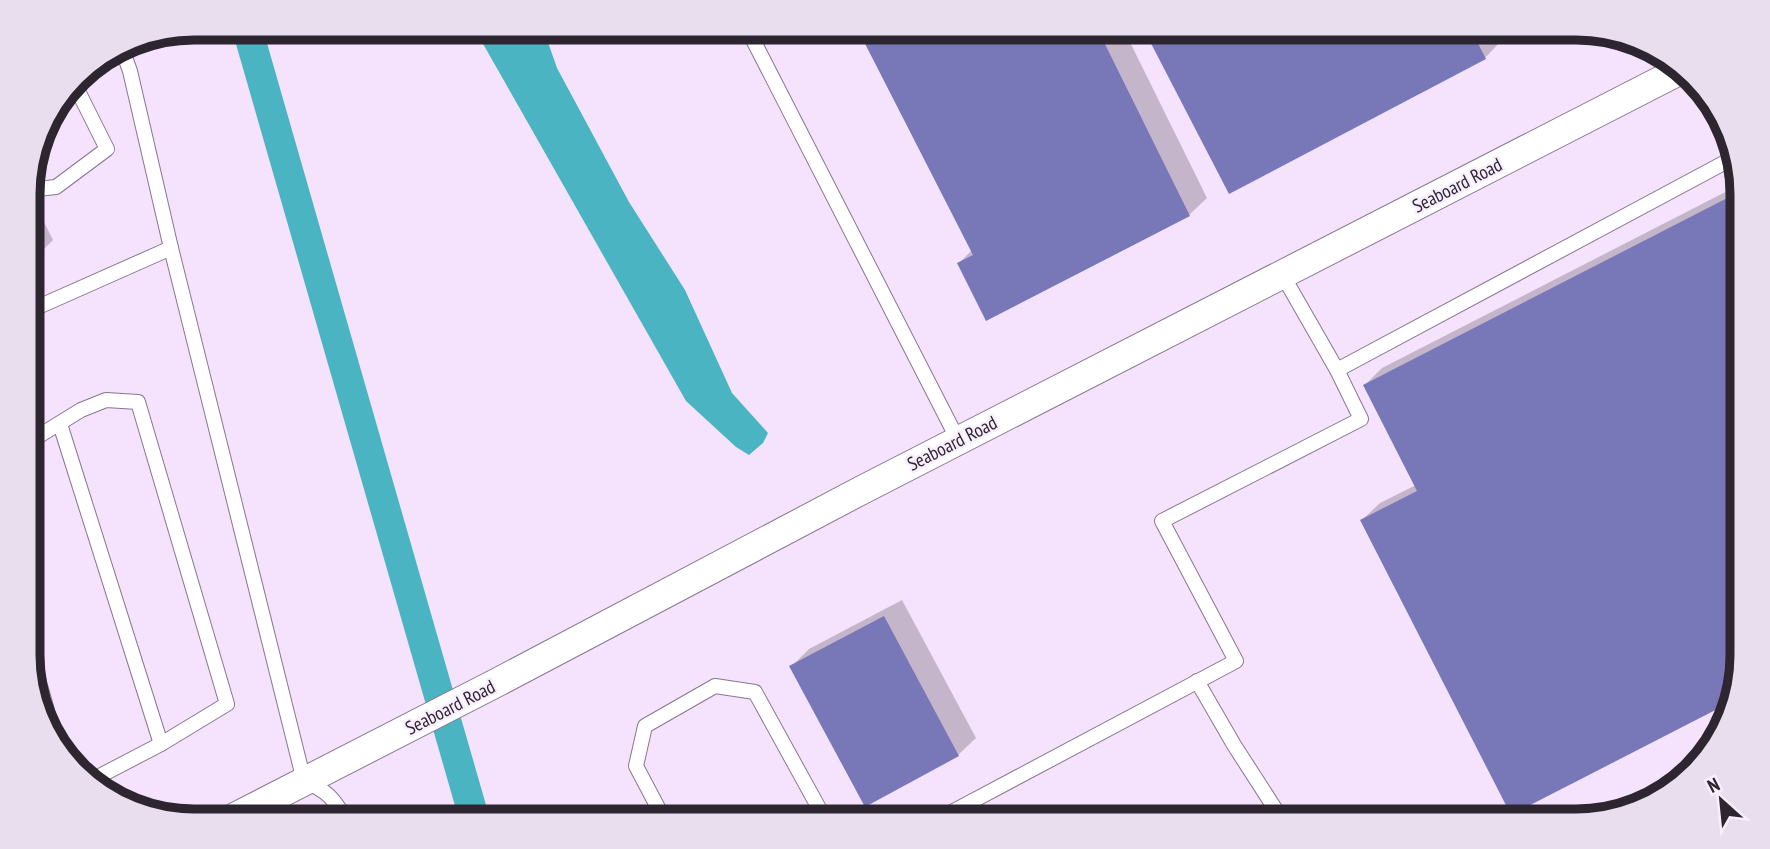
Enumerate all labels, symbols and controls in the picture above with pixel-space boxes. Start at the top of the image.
street label: Seaboard Road [1408,152,1506,218]
street label: Seaboard Road [903,410,1001,476]
street label: Seaboard Road [401,674,499,740]
north arrow [1686,765,1756,835]
text: N [1703,772,1723,798]

